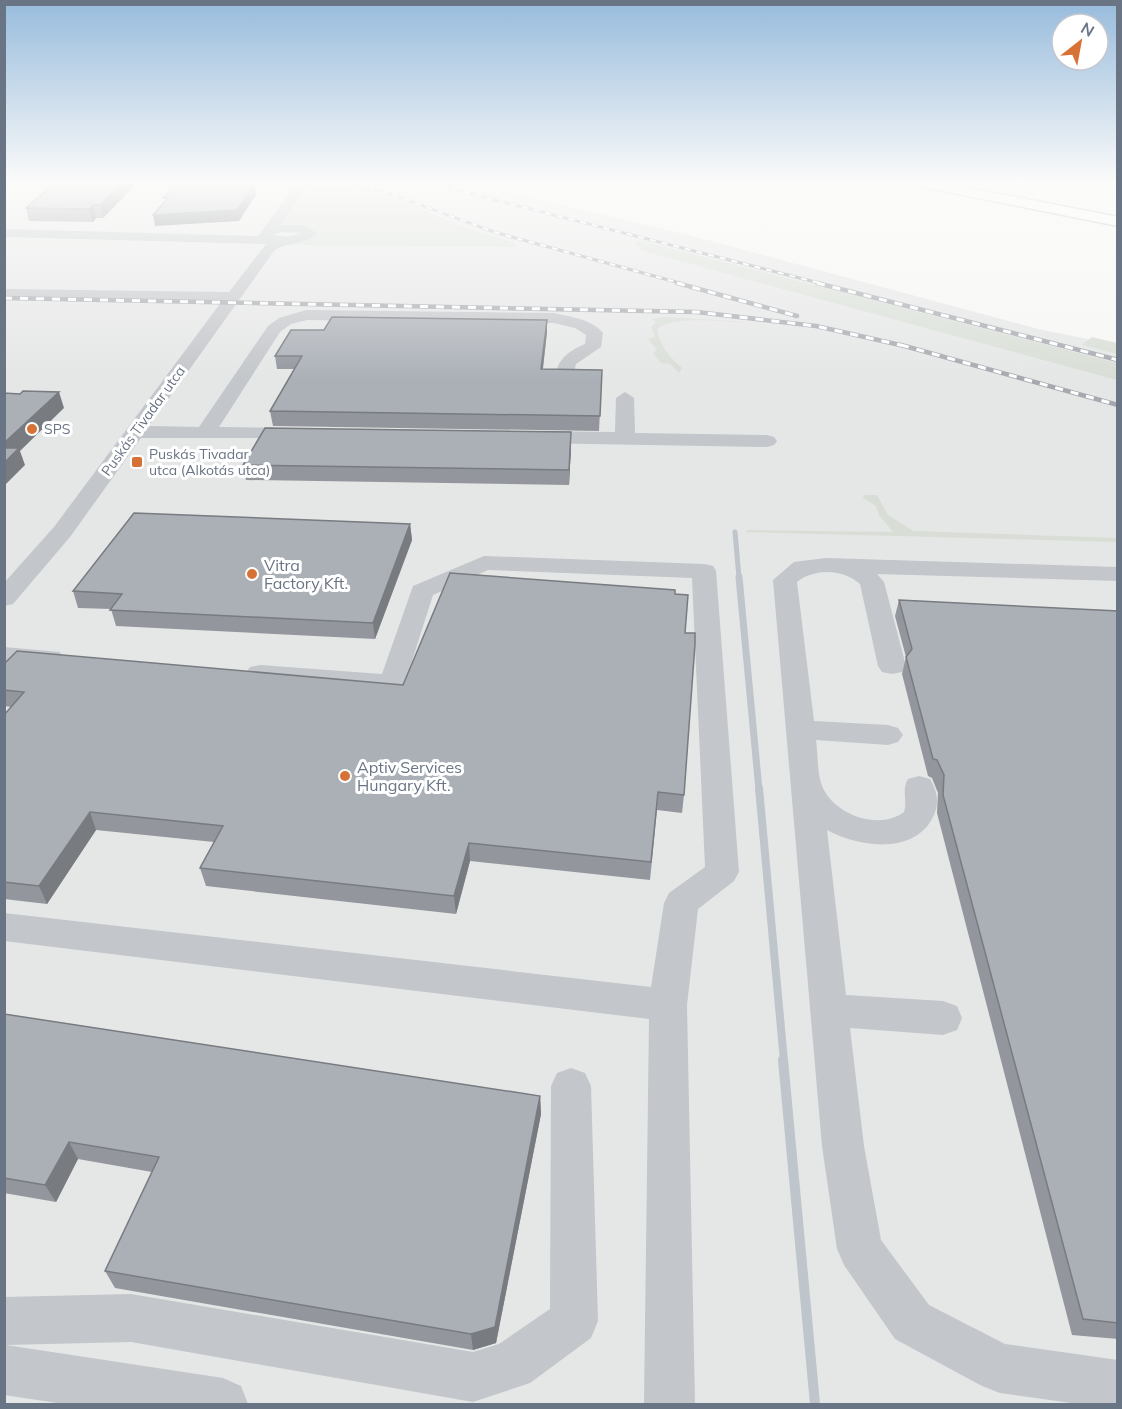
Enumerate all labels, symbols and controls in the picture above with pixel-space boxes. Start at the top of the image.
north arrow [1050,12,1110,72]
text: N [1077,17,1098,41]
street label: Puskás Tivadar utca [97,363,189,479]
place label: SPS [44,420,71,438]
marker: SPS [25,422,39,436]
place label: Puskás Tivadar utca (Alkotás utca) [149,445,270,479]
marker: Puskás Tivadar utca (Alkotás utca) [130,455,144,469]
place label: Vitra Factory Kft. [264,555,348,593]
marker: Vitra Factory Kft. [245,567,259,581]
place label: Aptiv Services Hungary Kft. [357,757,462,795]
marker: Aptiv Services Hungary Kft. [338,769,352,783]

